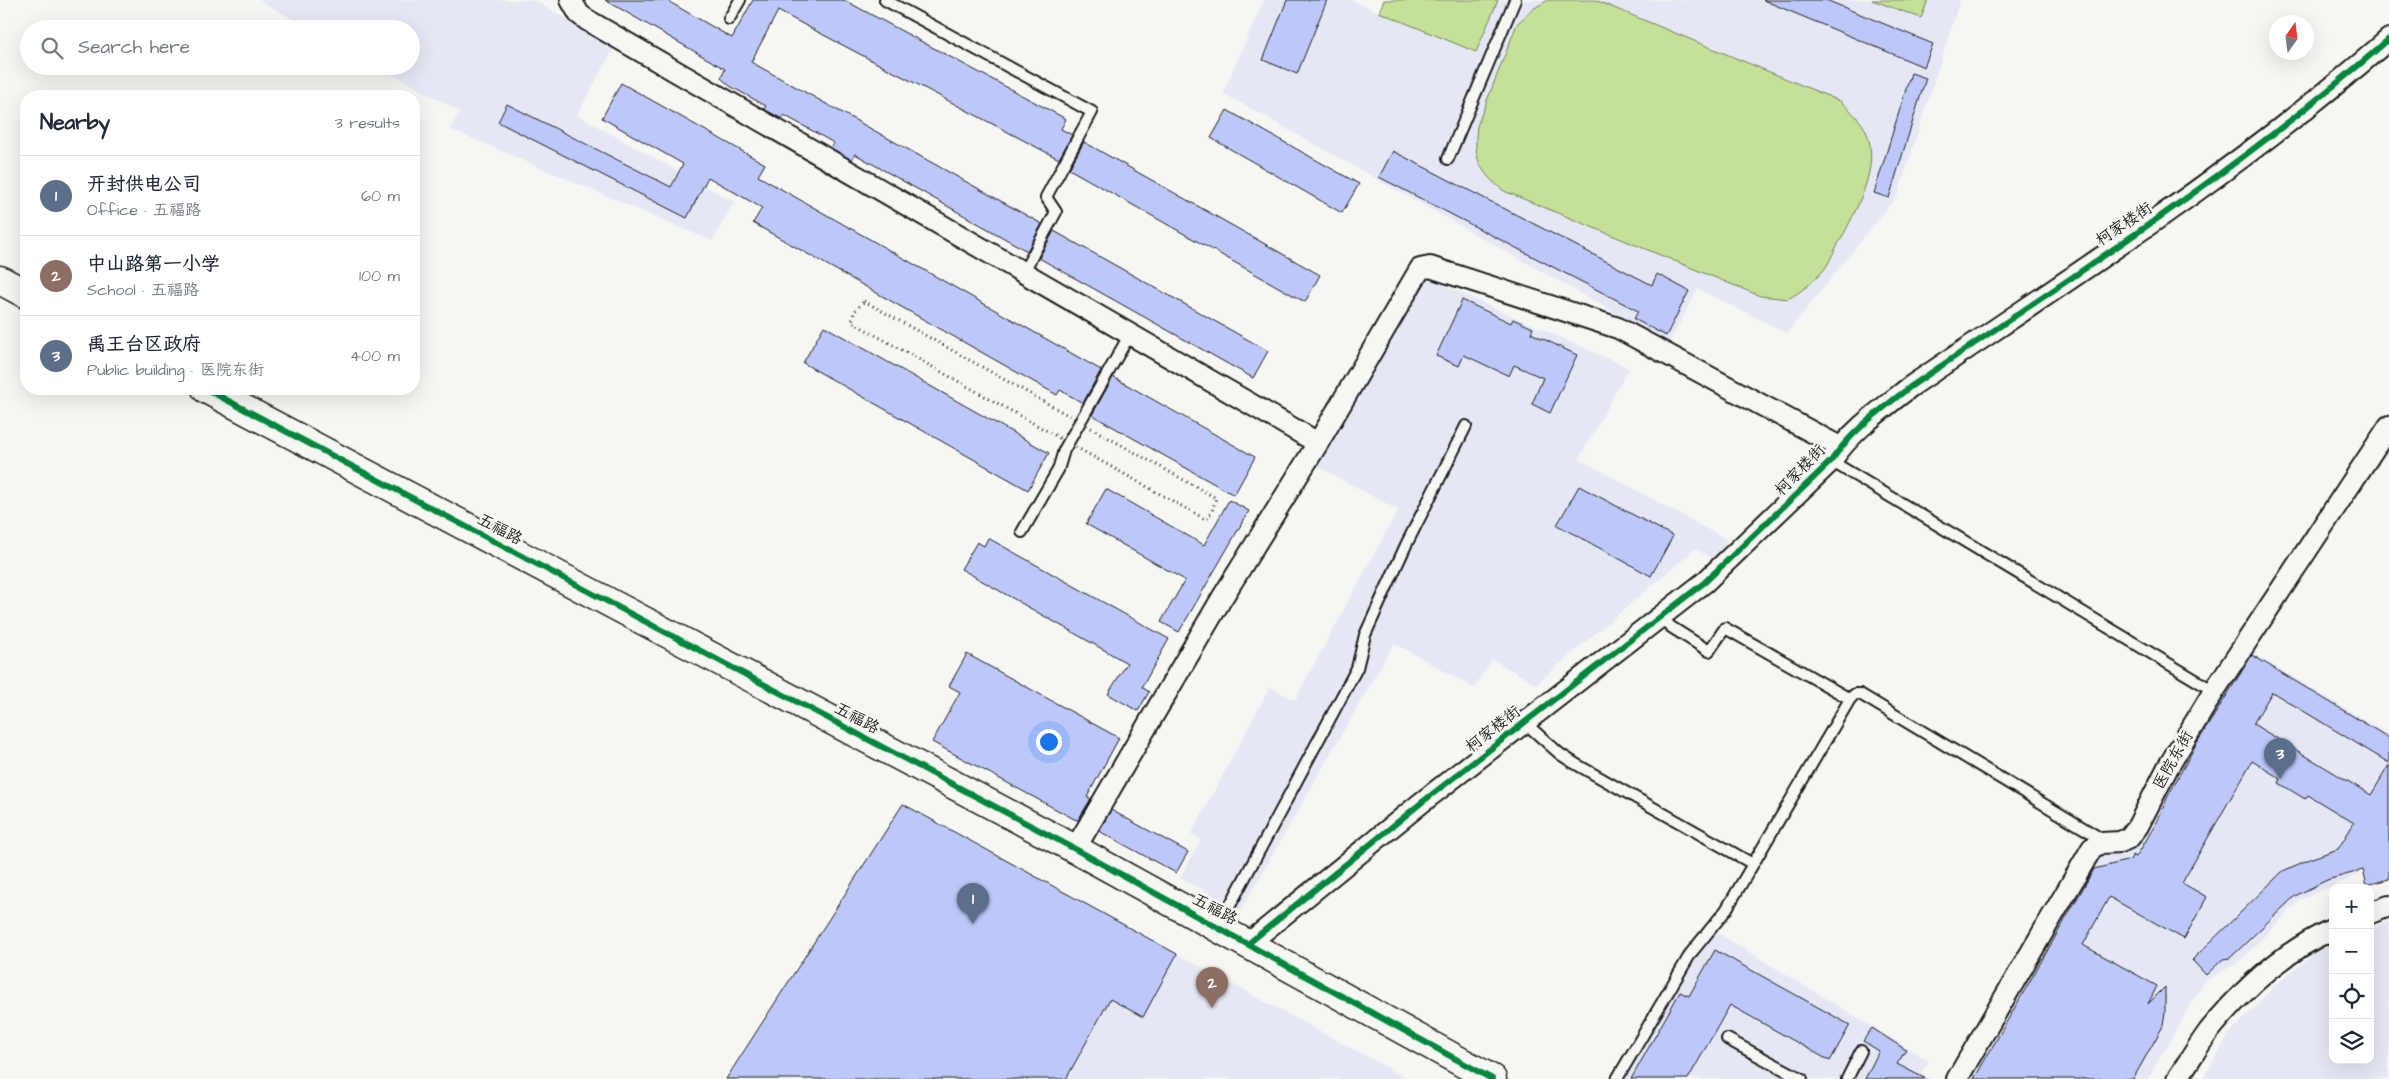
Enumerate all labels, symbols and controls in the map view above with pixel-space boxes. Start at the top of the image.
north arrow [2269,15,2314,60]
search box [20,20,420,75]
icon: search [38,34,66,62]
text: Search here [78,34,190,61]
text: Nearby [40,108,110,137]
text: 3 results [335,112,400,134]
text: 开封供电公司 [87,171,201,198]
text: 1 [55,185,57,207]
text: 60 m [361,185,400,207]
street label: 柯家楼街 [2091,197,2157,251]
text: Office · 五福路 [87,199,201,221]
text: 中山路第一小学 [87,251,220,278]
text: 2 [51,265,61,287]
text: 100 m [359,265,400,287]
text: School · 五福路 [87,279,199,301]
text: 禹王台区政府 [87,331,201,358]
text: 3 [52,345,60,367]
text: 400 m [350,345,400,367]
text: Public building · 医院东街 [87,359,264,381]
street label: 柯家楼街 [1770,439,1830,501]
street label: 五福路 [474,508,526,550]
street label: 五福路 [831,697,883,739]
street label: 柯家楼街 [1461,701,1525,757]
street label: 医院东街 [2148,727,2198,793]
your location [1036,729,1062,755]
pin: 3 [2264,738,2296,779]
pin: 1 [957,883,989,924]
map controls [2329,884,2374,1064]
button: + [2329,884,2374,929]
street label: 五福路 [1189,888,1241,930]
button: − [2329,929,2374,974]
pin: 2 [1196,967,1228,1008]
button: locate [2329,974,2374,1019]
button: layers [2329,1019,2374,1064]

